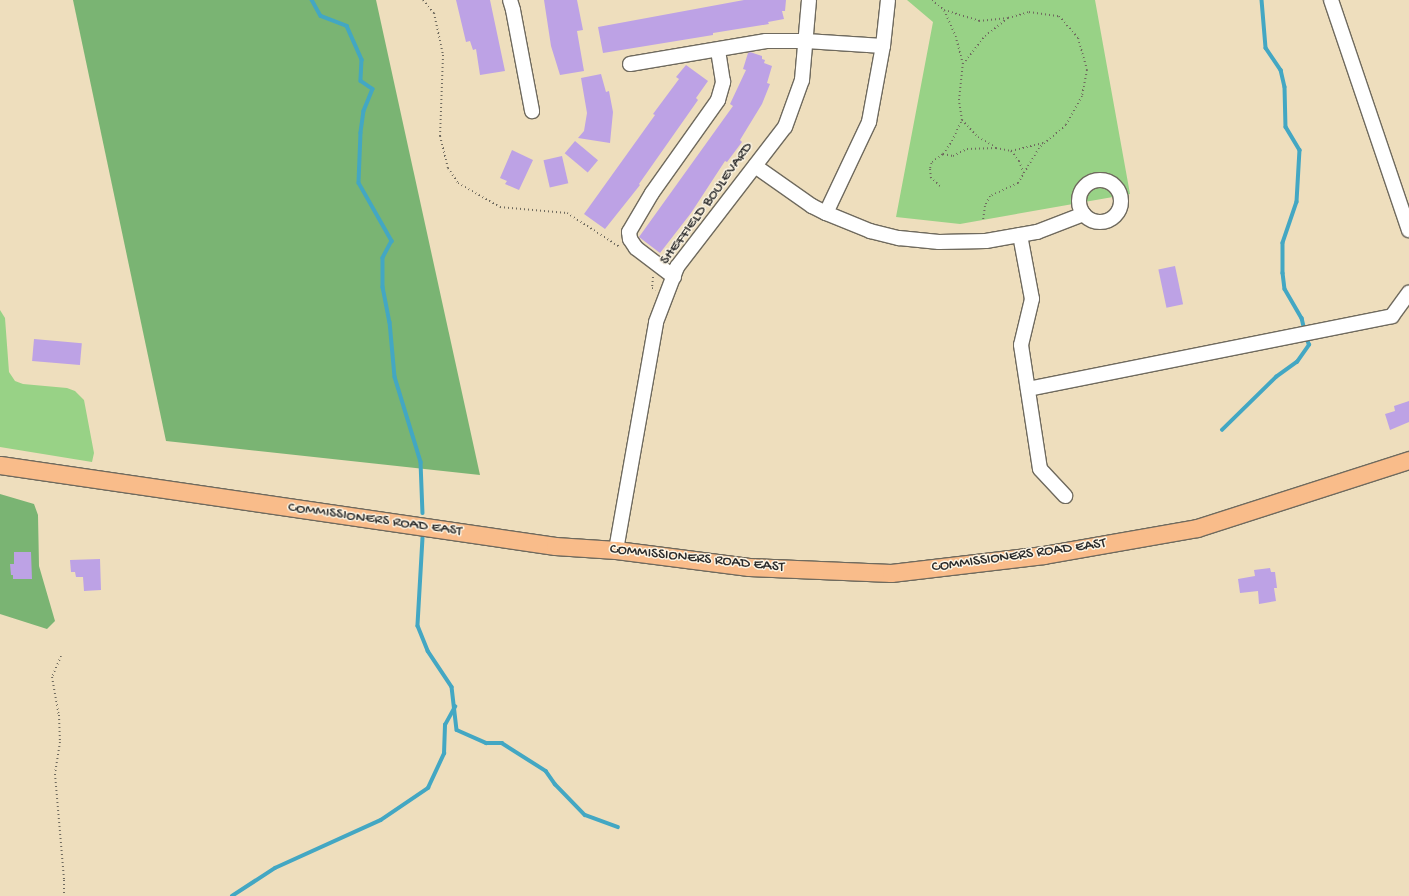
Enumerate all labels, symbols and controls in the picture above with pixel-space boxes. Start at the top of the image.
street label: SHEFFIELD BOULEVARD [657,139,757,269]
street label: COMMISSIONERS ROAD EAST [287,499,463,541]
street label: COMMISSIONERS ROAD EAST [931,535,1107,577]
street label: COMMISSIONERS ROAD EAST [609,541,785,577]

